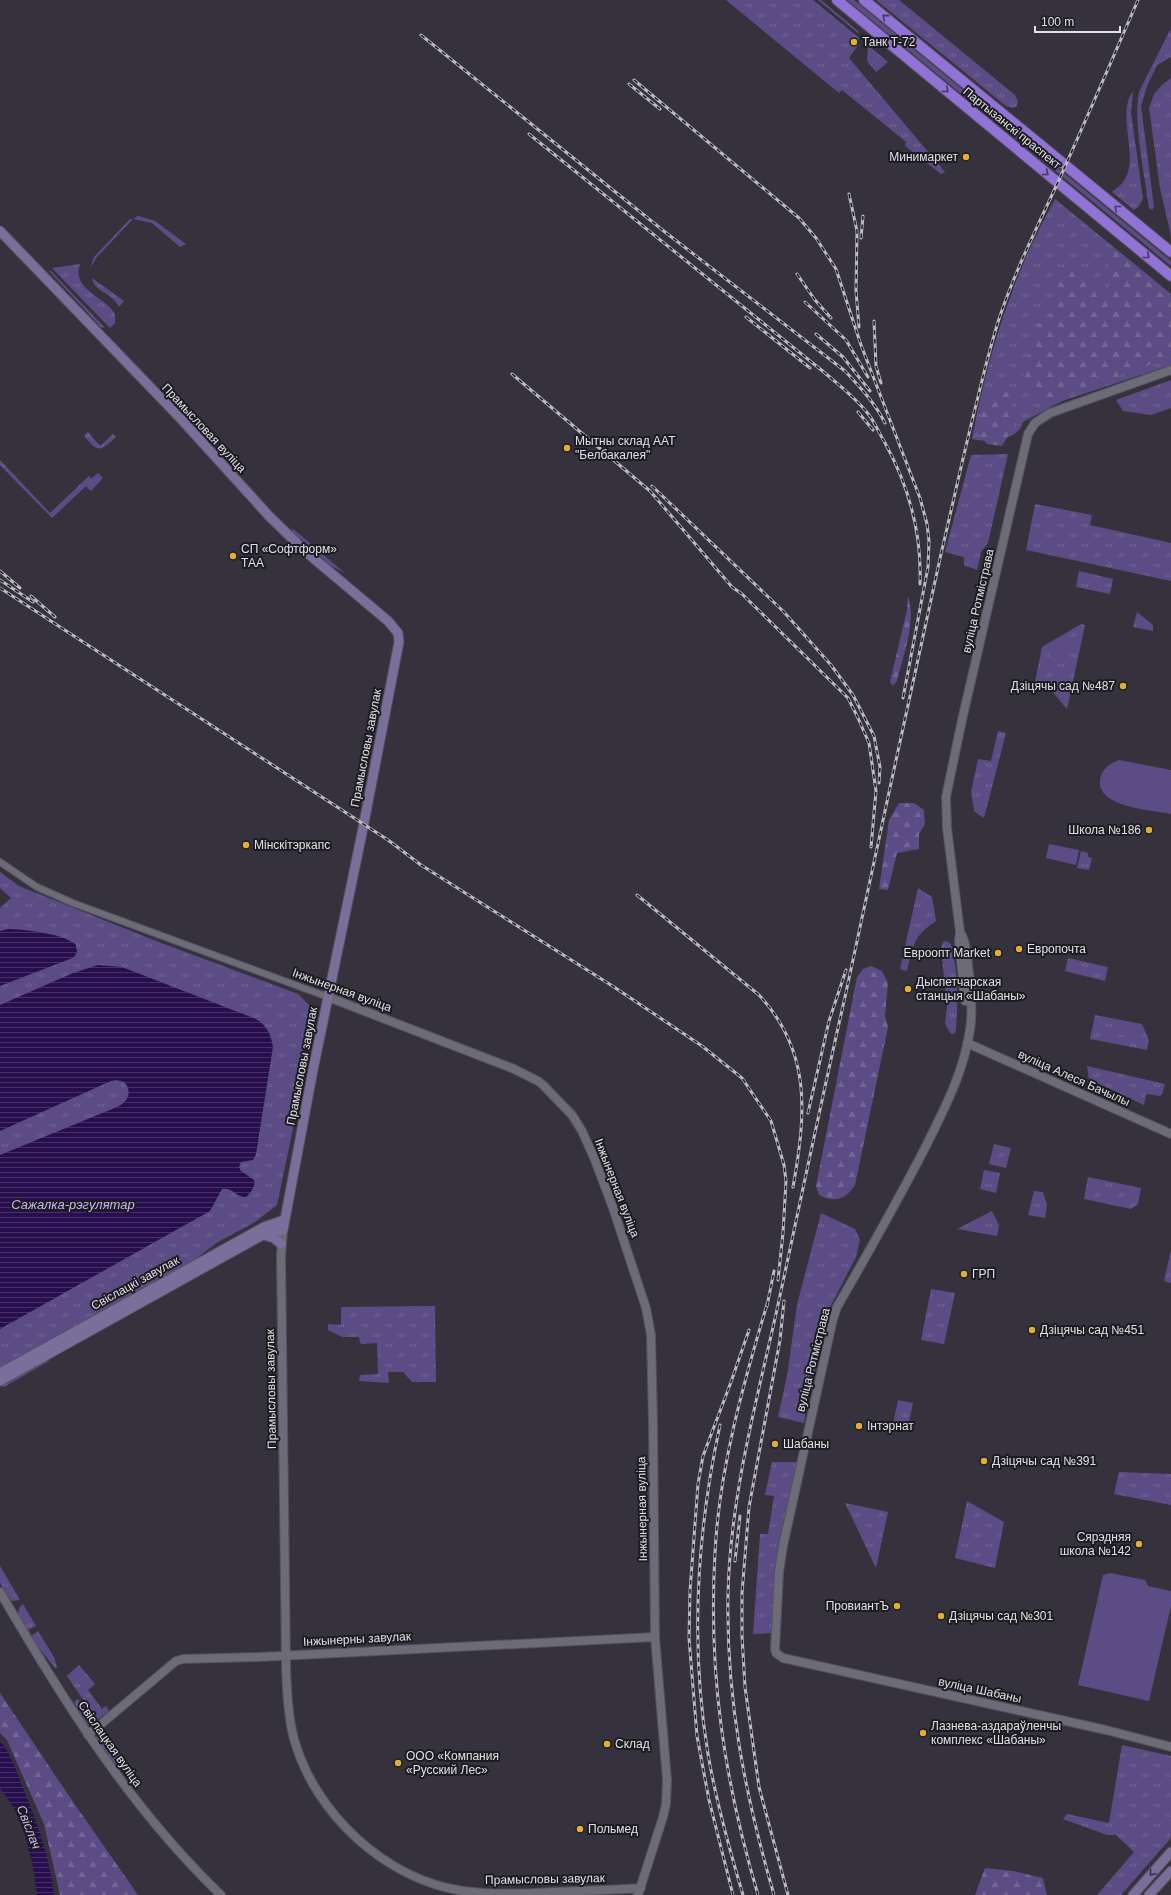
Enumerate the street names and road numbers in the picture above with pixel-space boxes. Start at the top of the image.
street label: Партызанскі праспект [960,84,1064,172]
street label: Прамысловая вуліца [159,381,249,476]
street label: вуліца Ротмістрава [959,547,997,654]
street label: Прамысловы завулак [348,687,384,808]
street label: Інжынерная вуліца [290,966,394,1015]
street label: Прамысловы завулак [284,1005,320,1126]
street label: вуліца Алеся Бачылы [1016,1047,1132,1109]
street label: Інжынерная вуліца [592,1137,642,1240]
street label: Свіслацкі завулак [89,1253,182,1313]
street label: вуліца Ротмістрава [793,1306,833,1413]
street label: Прамысловы завулак [263,1328,279,1449]
street label: Інжынерная вуліца [634,1456,650,1562]
street label: Інжынерны завулак [303,1629,412,1649]
street label: вуліца Шабаны [937,1674,1023,1706]
street label: Свіслацкая вуліца [75,1698,145,1790]
street label: Прамысловы завулак [485,1871,606,1887]

